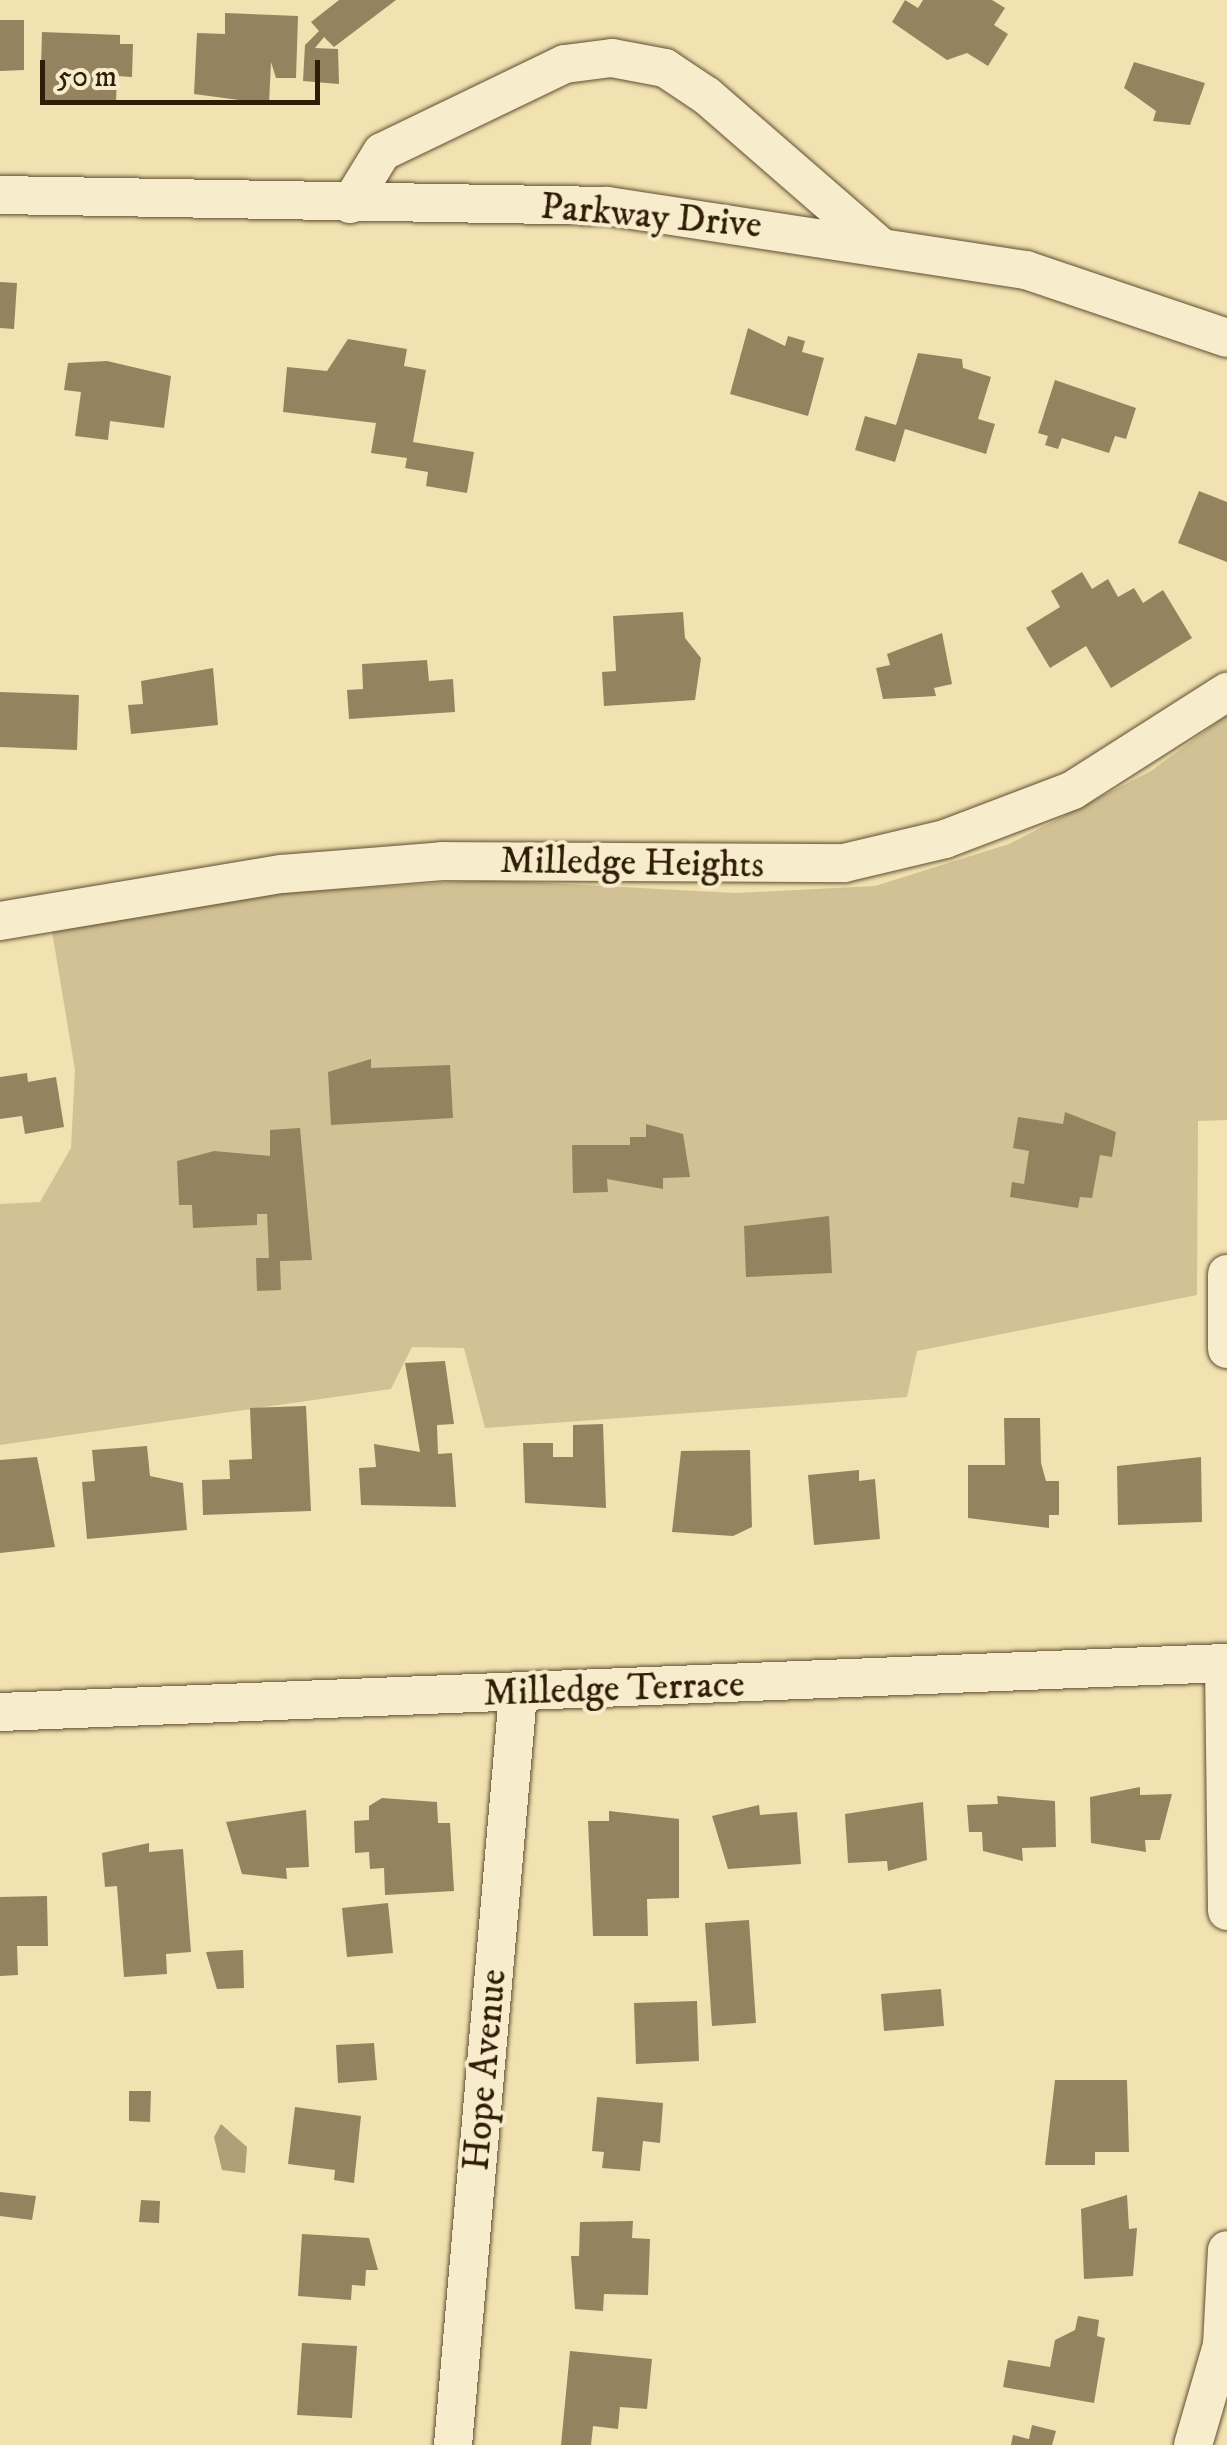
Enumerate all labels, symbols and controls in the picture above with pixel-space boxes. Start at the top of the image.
scale bar [45,40,325,102]
text: 50 m [57,59,117,96]
street label: Parkway Drive [538,185,764,249]
street label: Milledge Heights [500,839,764,889]
street label: Milledge Terrace [483,1663,745,1717]
street label: Hope Avenue [454,1967,518,2173]

